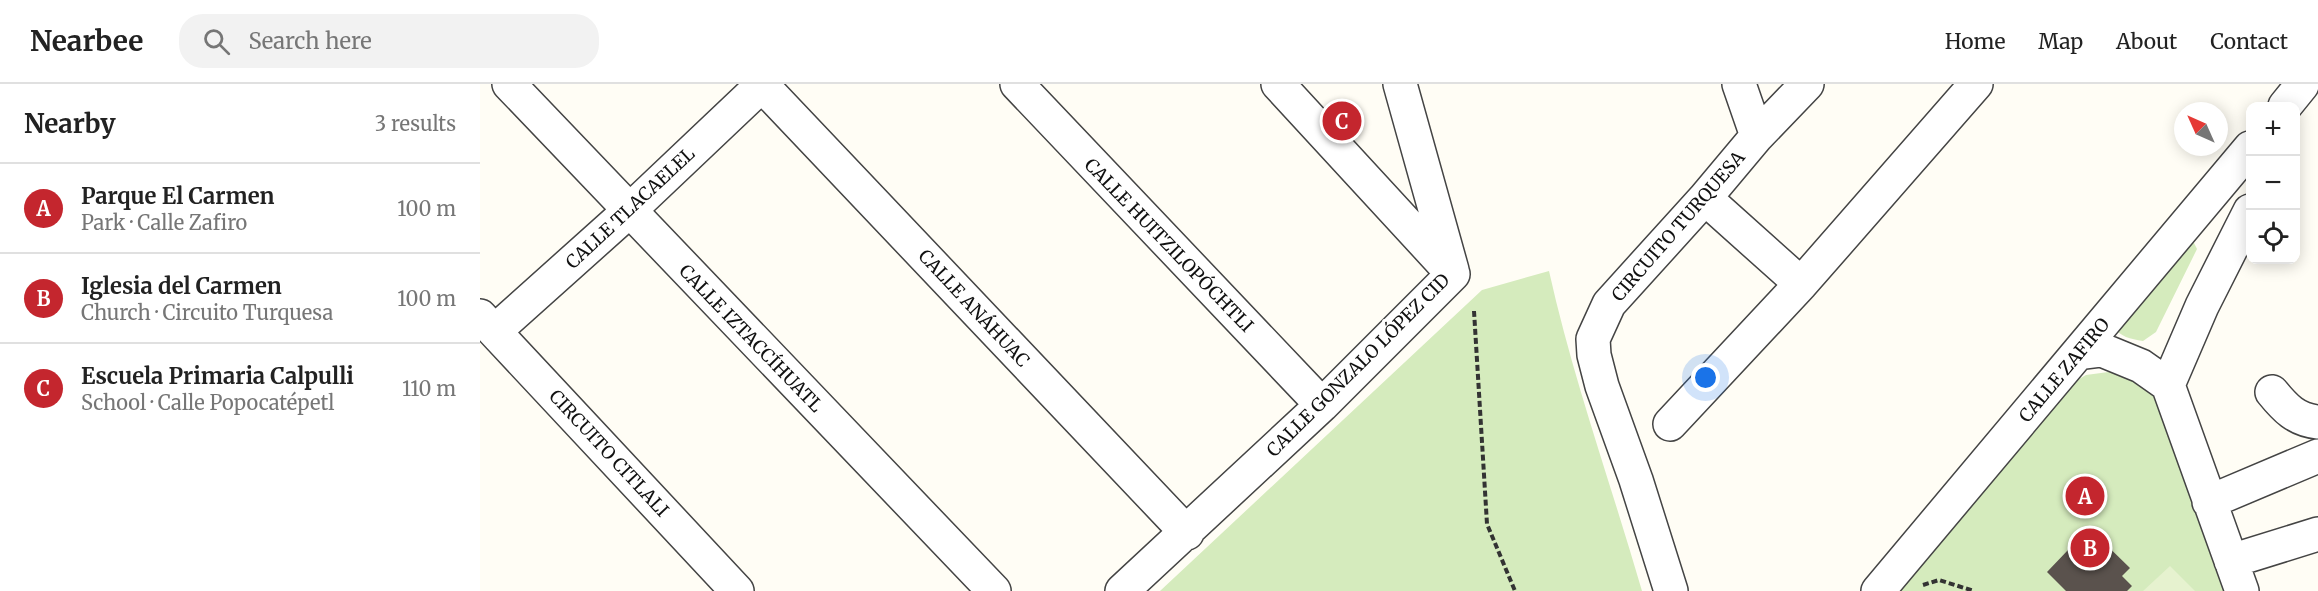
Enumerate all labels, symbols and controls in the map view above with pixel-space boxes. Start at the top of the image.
search box [179,14,599,68]
text: Nearbee [30,23,143,59]
icon: search [200,25,233,58]
text: Search here [248,27,372,55]
text: Home [1945,28,2005,55]
text: Map [2038,28,2083,55]
text: About [2116,28,2177,55]
text: Contact [2210,28,2288,55]
pin: C [1322,99,1362,144]
north arrow [2174,102,2228,156]
map controls [2246,102,2300,264]
button: + [2246,102,2300,156]
text: Nearby [24,107,116,140]
text: 3 results [375,111,456,136]
street label: CALLE TLACAELEL [561,142,699,274]
street label: CIRCUITO TURQUESA [1606,146,1750,306]
street label: CALLE HUITZILOPÓCHTLI [1080,153,1258,337]
button: − [2246,156,2300,210]
text: Parque El Carmen [81,182,274,210]
text: A [36,196,51,221]
text: 100 m [397,196,456,221]
text: Park · Calle Zafiro [81,210,247,235]
button: locate [2246,210,2300,264]
street label: CALLE ANÁHUAC [914,244,1035,372]
street label: CALLE IZTACCÍHUATL [674,259,828,417]
street label: CALLE GONZALO LÓPEZ CID [1262,269,1454,461]
text: Iglesia del Carmen [81,272,282,300]
text: B [37,286,50,311]
text: 100 m [397,286,456,311]
text: Church · Circuito Turquesa [81,300,333,325]
street label: CALLE ZAFIRO [2014,313,2114,427]
text: Escuela Primaria Calpulli [81,362,354,390]
your location [1691,363,1720,392]
text: C [37,376,50,401]
text: 110 m [402,376,456,401]
street label: CIRCUITO CITLALI [544,385,674,521]
text: School · Calle Popocatépetl [81,390,334,415]
pin: A [2066,474,2104,518]
pin: B [2070,526,2110,570]

